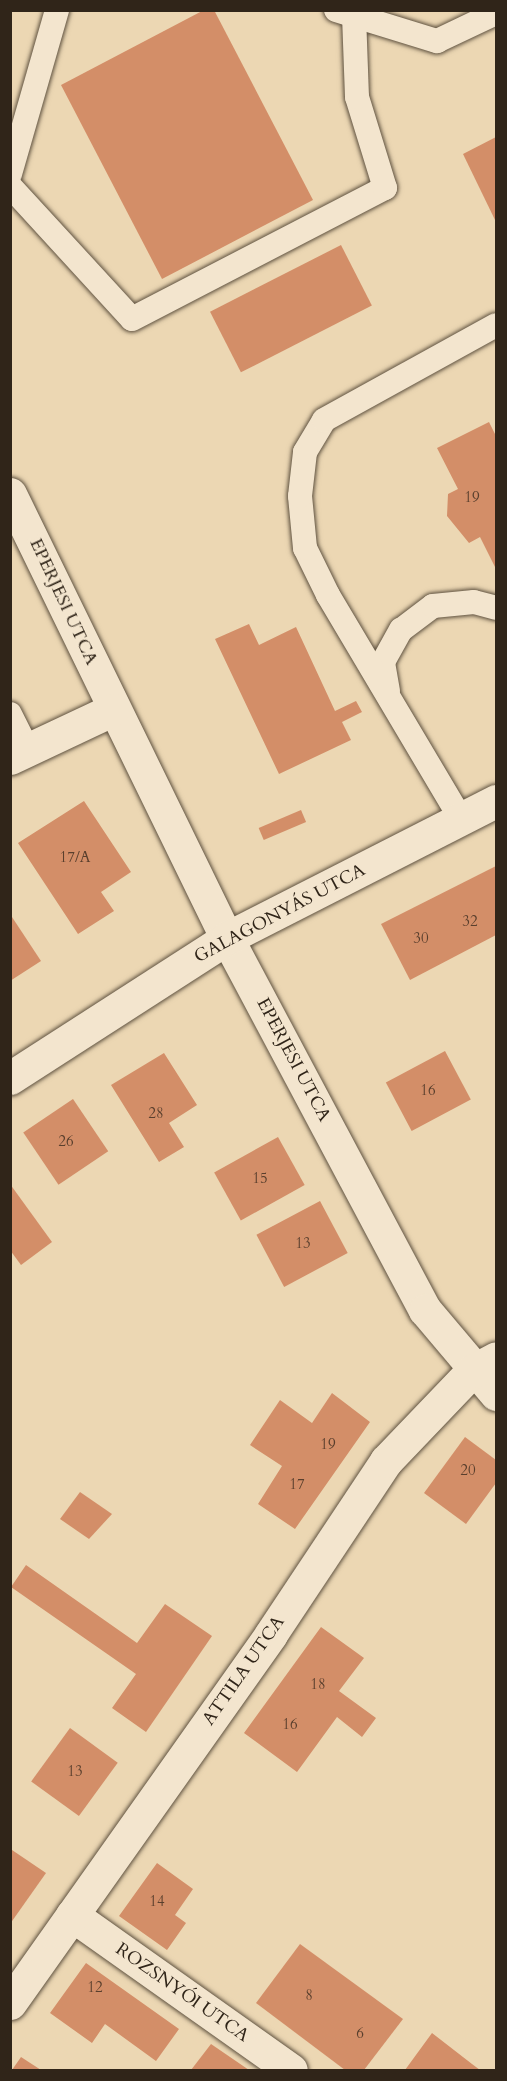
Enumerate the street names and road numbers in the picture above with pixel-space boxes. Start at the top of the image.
street label: EPERJESI UTCA [24,535,102,669]
street label: GALAGONYÁS UTCA [191,860,369,968]
street label: EPERJESI UTCA [251,994,335,1126]
street label: ATTILA UTCA [198,1612,290,1730]
street label: ROZSNYÓI UTCA [111,1939,253,2047]

